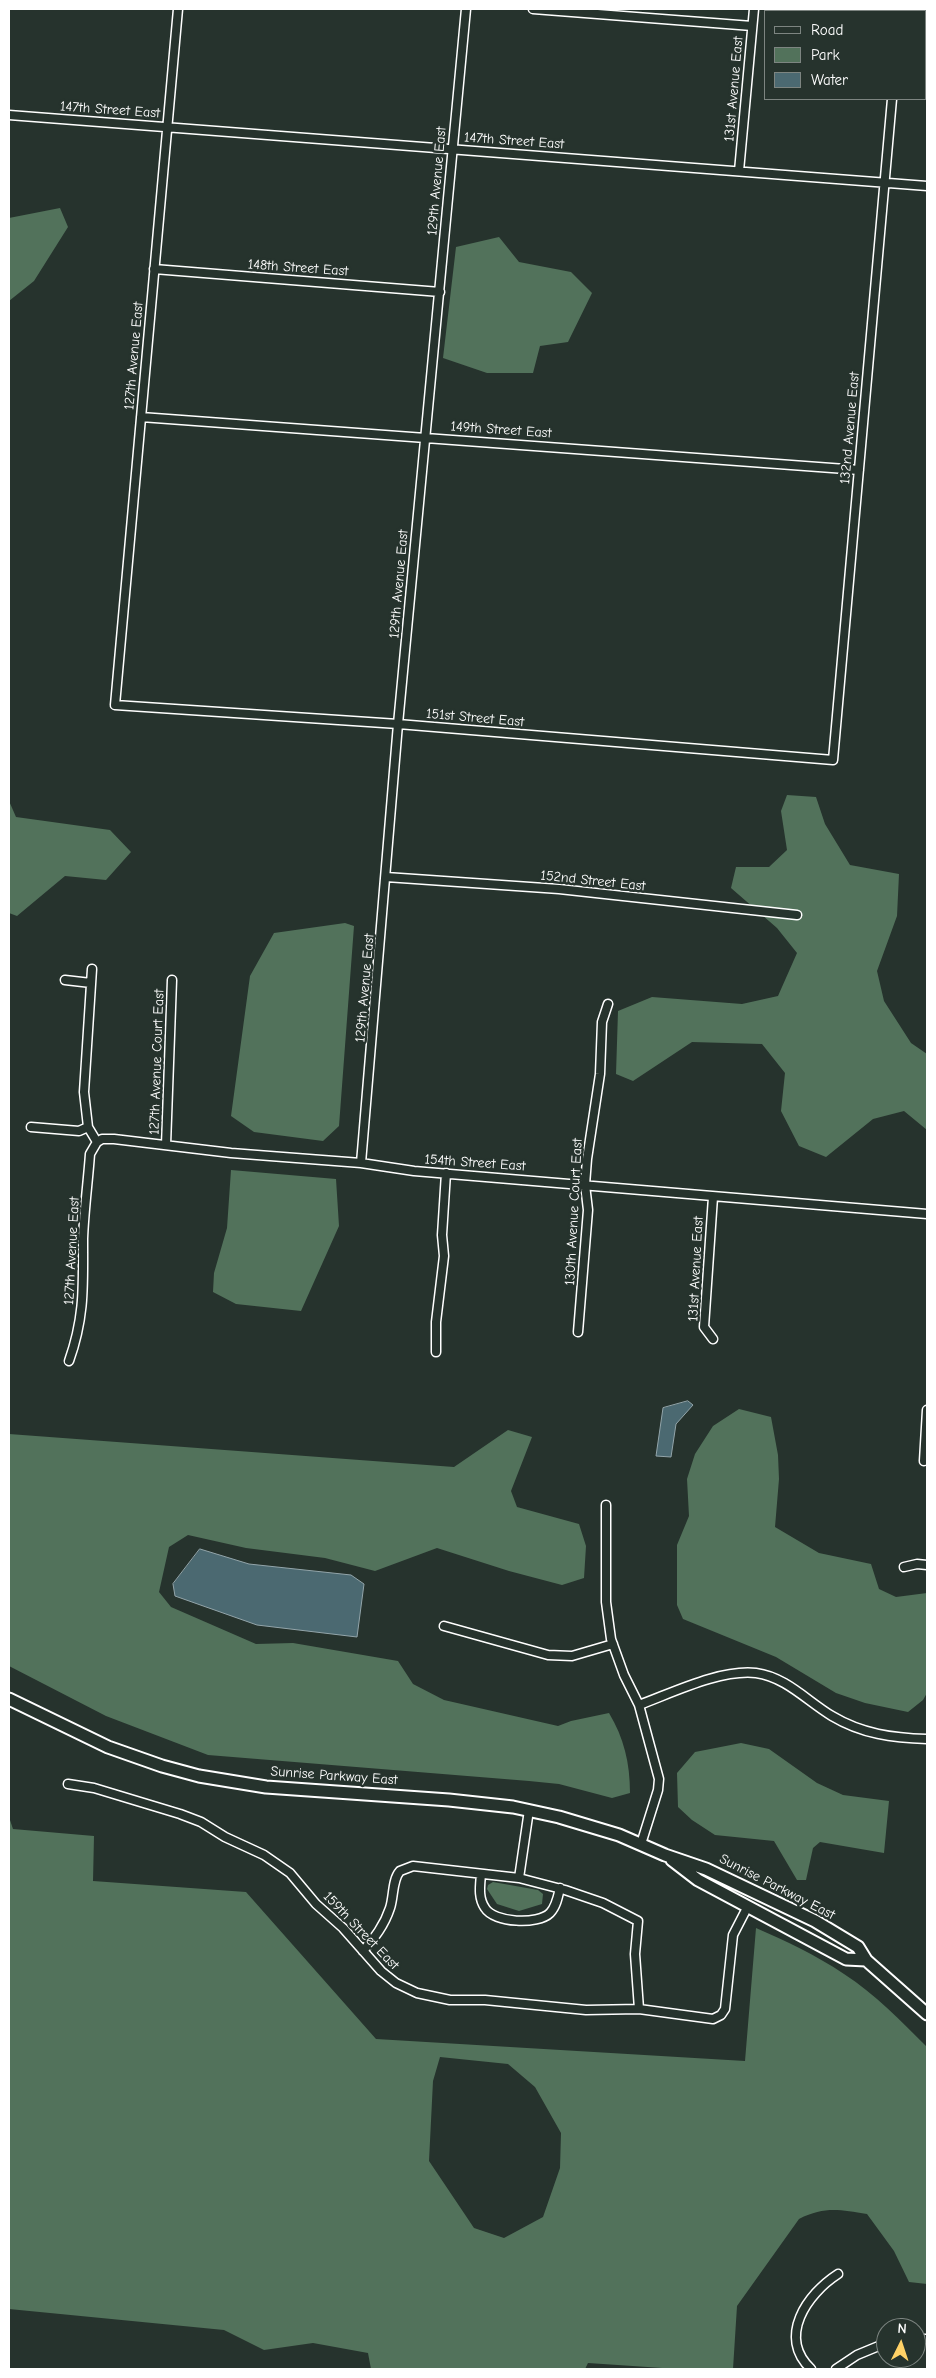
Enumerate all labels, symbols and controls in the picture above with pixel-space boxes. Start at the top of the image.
legend [764,10,926,100]
text: Road [811,21,843,39]
street label: 131st Avenue East [721,36,747,142]
text: Park [811,46,840,64]
text: Water [811,71,848,89]
street label: 147th Street East [59,98,161,122]
street label: 129th Avenue East [424,126,450,236]
street label: 147th Street East [463,129,565,153]
street label: 148th Street East [247,256,349,280]
street label: 127th Avenue East [121,301,147,411]
street label: 132nd Avenue East [837,371,863,485]
street label: 149th Street East [450,418,552,442]
street label: 129th Avenue East [386,529,412,639]
street label: 151st Street East [425,705,525,731]
street label: 152nd Street East [540,867,646,895]
street label: 129th Avenue East [352,933,378,1043]
street label: 127th Avenue Court East [146,989,168,1135]
street label: 130th Avenue Court East [562,1138,586,1286]
street label: 154th Street East [424,1151,526,1175]
street label: 127th Avenue East [61,1196,83,1306]
street label: 131st Avenue East [685,1216,707,1322]
street label: Sunrise Parkway East [270,1763,398,1789]
street label: Sunrise Parkway East [716,1851,838,1923]
street label: 159th Street East [320,1888,402,1974]
north arrow [876,2318,926,2368]
text: N [897,2320,907,2337]

